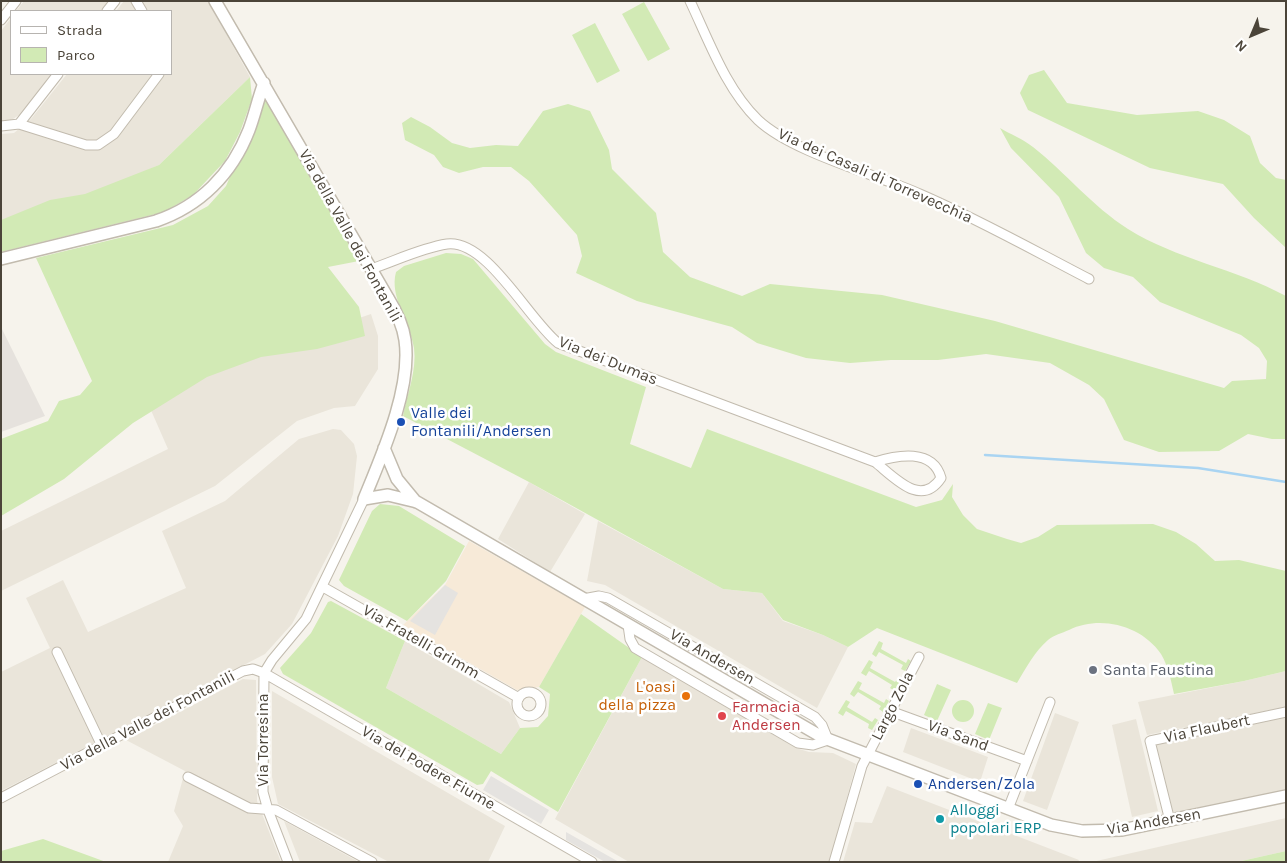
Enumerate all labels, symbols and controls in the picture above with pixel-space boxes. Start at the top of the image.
legend [10,10,172,75]
north arrow [1227,10,1277,60]
text: Strada [57,21,103,39]
text: N [1231,36,1251,56]
text: Parco [57,46,95,64]
street label: Via dei Casali di Torrevecchia [775,124,975,228]
street label: Via della Valle dei Fontanili [294,146,406,326]
street label: Via dei Dumas [556,332,660,390]
place label: Valle dei Fontanili/Andersen [411,403,551,441]
marker: Valle dei Fontanili/Andersen [395,416,407,428]
street label: Via Fratelli Grimm [359,601,483,683]
street label: Via Andersen [666,625,758,689]
place label: Santa Faustina [1103,660,1214,680]
marker: Santa Faustina [1087,664,1099,676]
street label: Via della Valle dei Fontanili [57,667,239,775]
street label: Largo Zola [867,668,919,744]
place label: L'oasi della pizza [599,677,676,715]
marker: L'oasi della pizza [680,690,692,702]
street label: Via Torresina [253,693,273,787]
place label: Farmacia Andersen [732,697,801,735]
marker: Farmacia Andersen [716,710,728,722]
street label: Via Flaubert [1162,711,1252,747]
street label: Via Sand [925,716,991,756]
street label: Via del Podere Fiume [358,722,498,814]
place label: Andersen/Zola [928,774,1035,794]
marker: Andersen/Zola [912,778,924,790]
place label: Alloggi popolari ERP [950,800,1041,838]
street label: Via Andersen [1106,804,1202,840]
marker: Alloggi popolari ERP [934,813,946,825]

